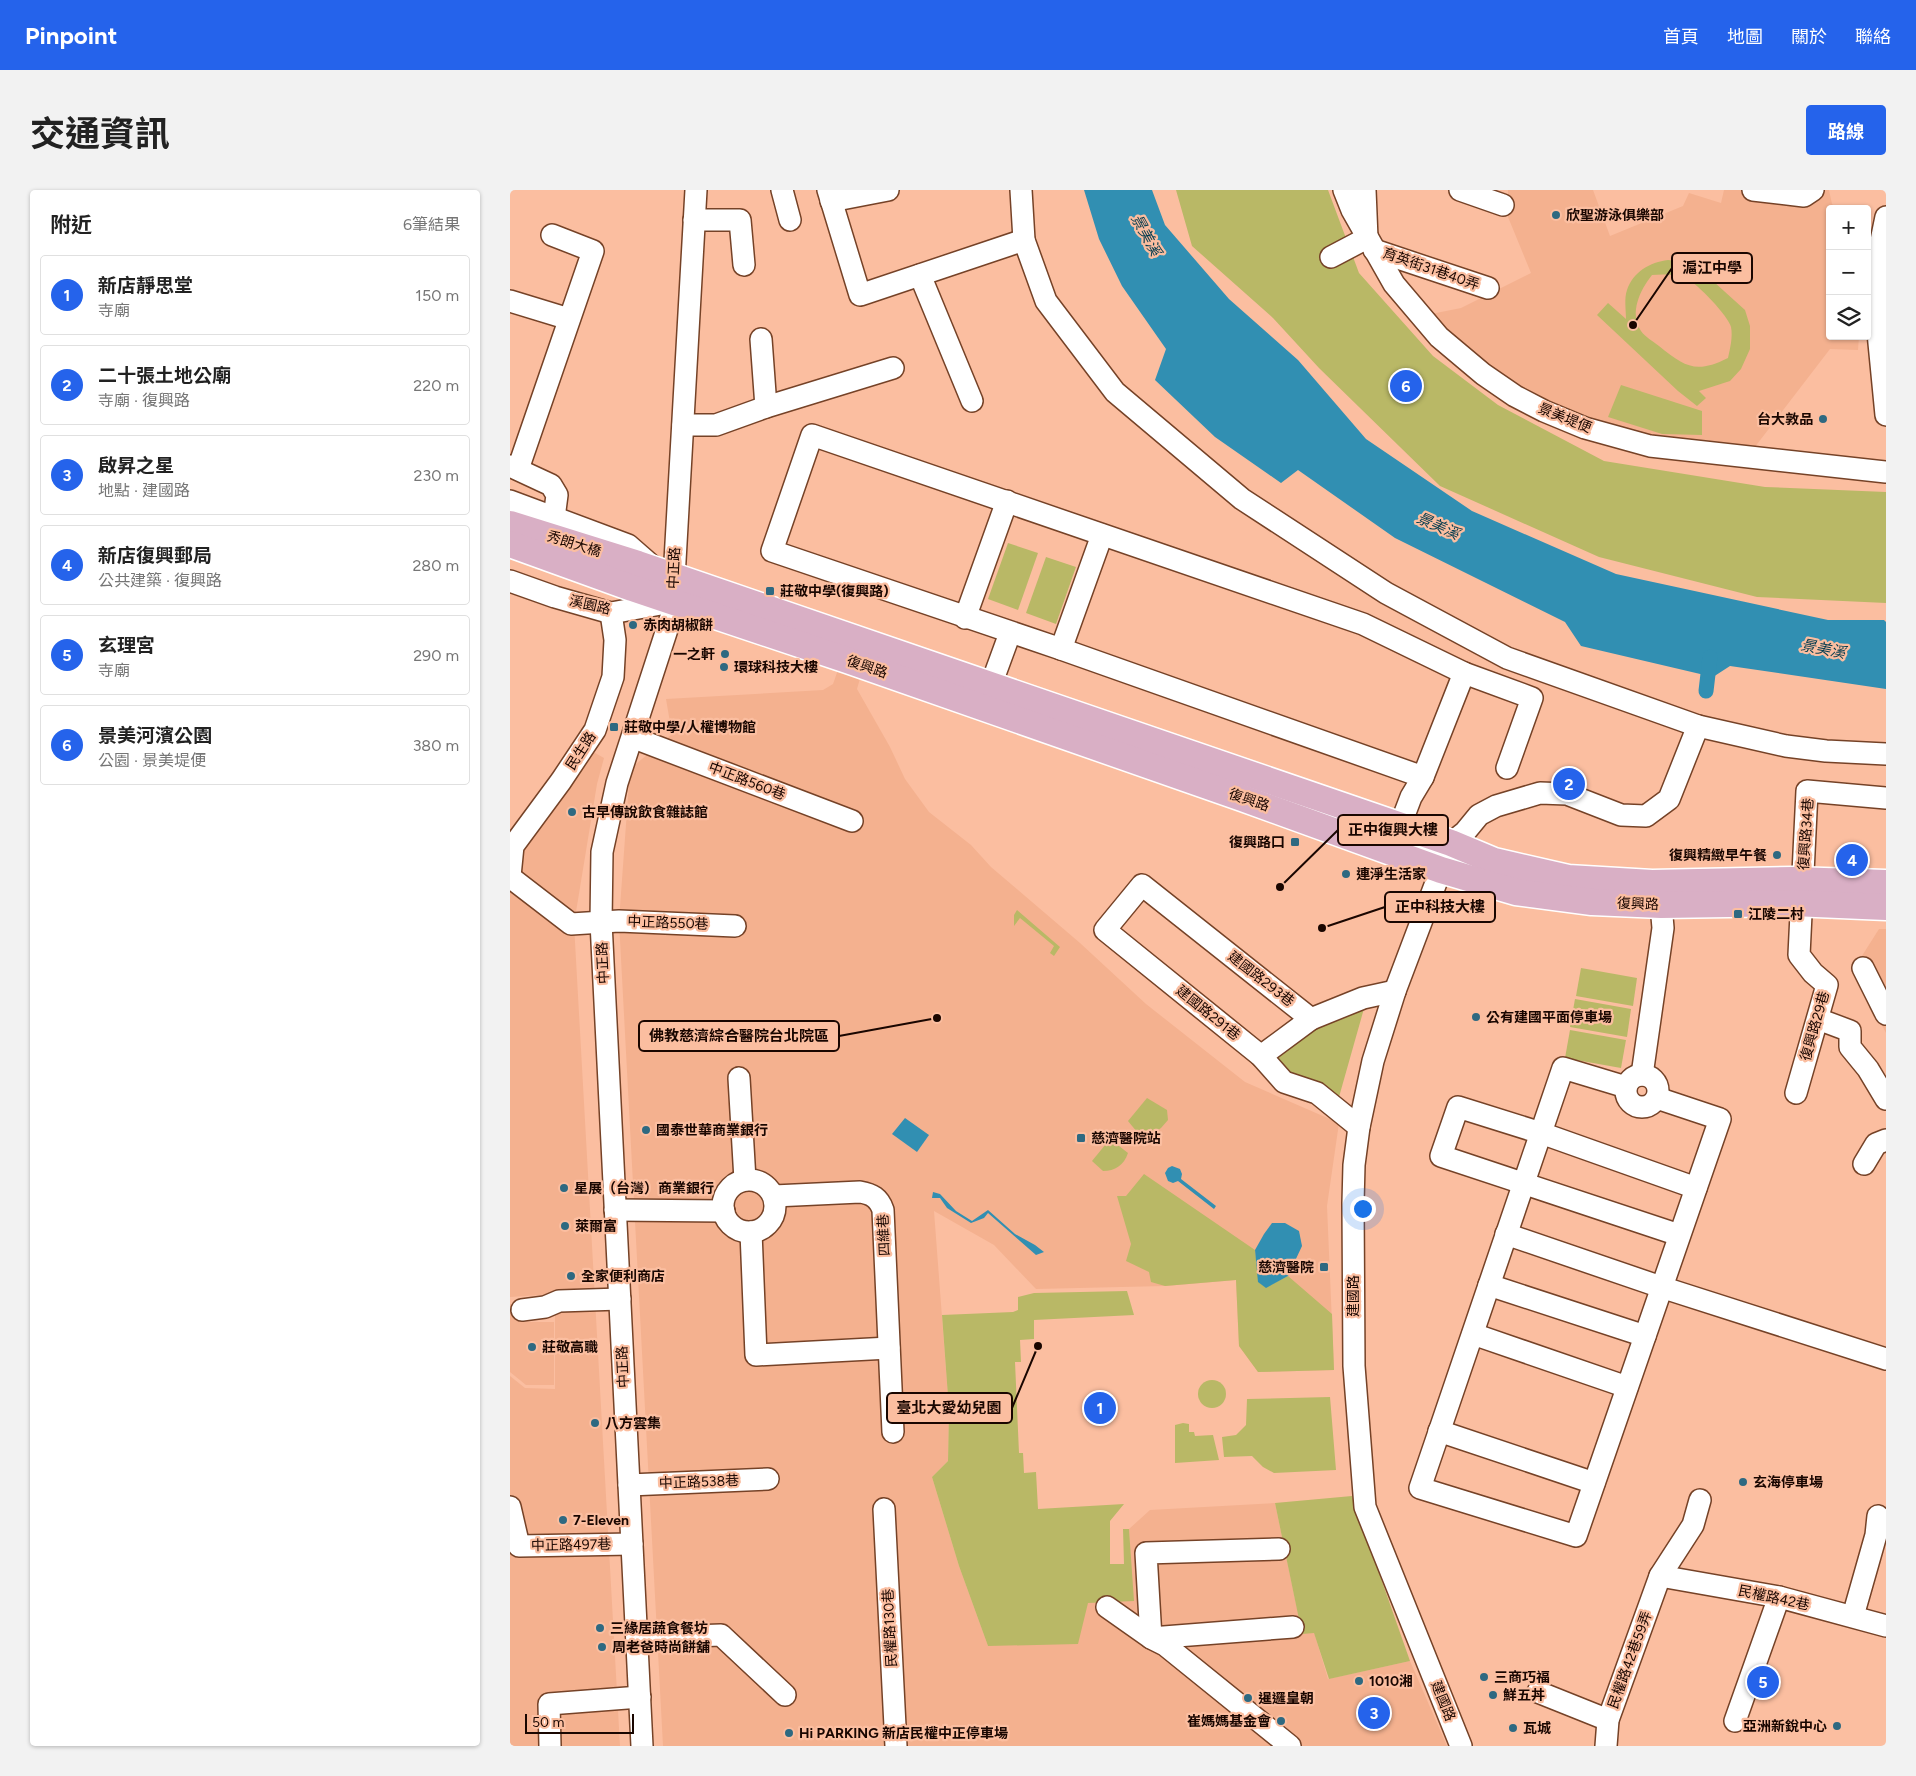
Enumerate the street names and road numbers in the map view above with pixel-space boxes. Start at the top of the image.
street label: 育英街31巷40弄 [1380,245,1482,293]
street label: 景美堤便 [1536,400,1594,436]
street label: 秀朗大橋 [545,528,603,560]
street label: 中正路 [664,547,684,589]
street label: 溪園路 [568,592,612,618]
street label: 復興路 [844,652,890,682]
street label: 民生路 [562,729,600,773]
street label: 中正路560巷 [706,759,788,803]
street label: 復興路 [1226,785,1272,815]
street label: 復興路34巷 [1795,797,1817,871]
street label: 復興路 [1617,895,1659,913]
street label: 中正路550巷 [627,913,709,933]
street label: 中正路 [593,942,613,984]
street label: 建國路293巷 [1224,948,1298,1010]
street label: 建國路291巷 [1173,982,1243,1044]
street label: 復興路29巷 [1797,989,1833,1063]
street label: 四維巷 [874,1214,894,1256]
street label: 建國路 [1345,1275,1362,1317]
street label: 中正路 [613,1346,633,1388]
street label: 中正路538巷 [659,1472,739,1492]
street label: 中正路497巷 [531,1536,611,1554]
street label: 民權路42巷 [1737,1582,1811,1614]
street label: 民權路130巷 [879,1588,901,1668]
street label: 民權路42巷59弄 [1604,1609,1656,1711]
street label: 建國路 [1427,1678,1459,1724]

